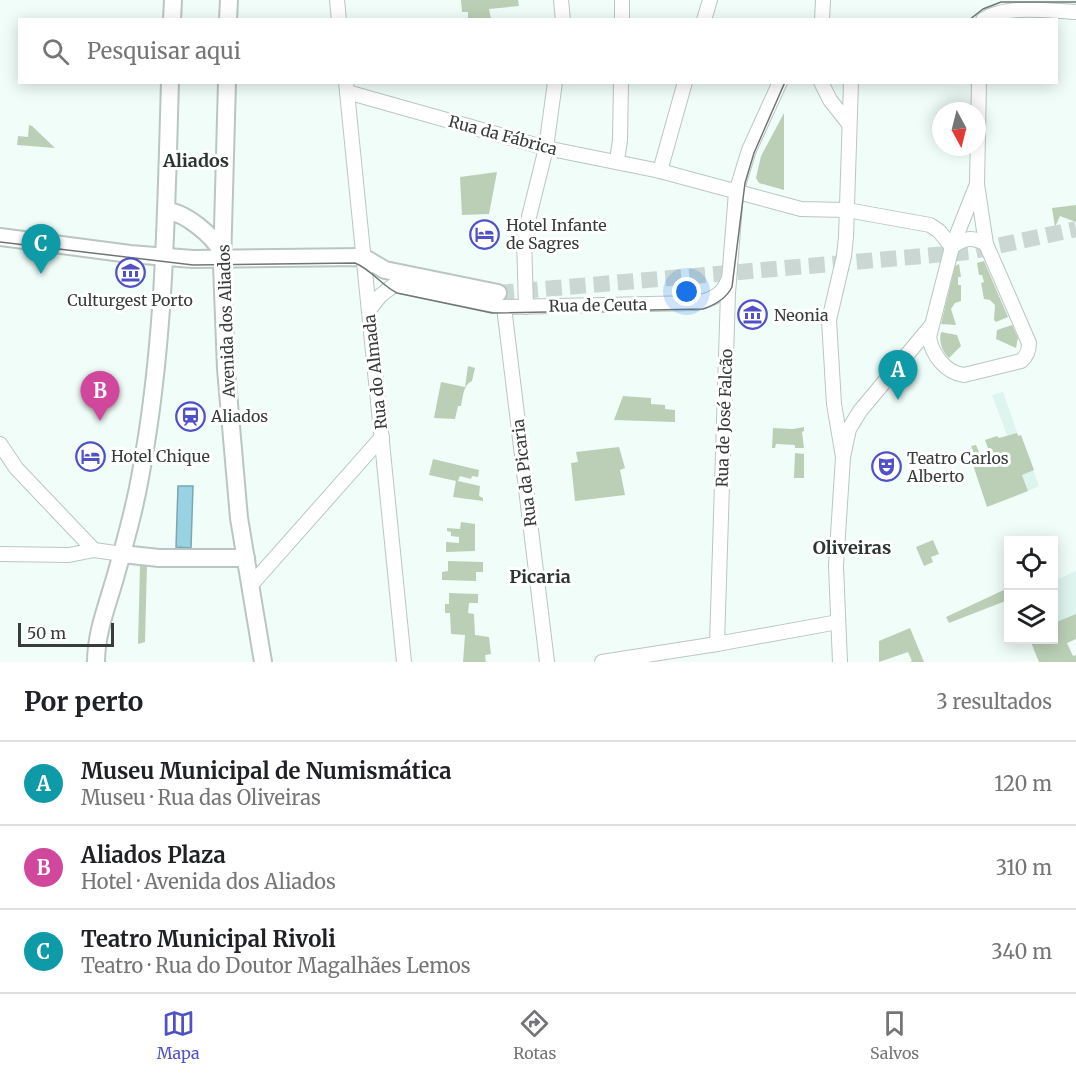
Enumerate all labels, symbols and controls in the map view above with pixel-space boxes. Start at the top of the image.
search box [18,18,1058,84]
icon: search [39,35,72,68]
text: Pesquisar aqui [87,37,241,65]
north arrow [932,102,986,156]
street label: Rua da Fábrica [447,111,560,159]
district label: Aliados [162,149,229,172]
place label: Hotel Infante de Sagres [506,215,607,253]
hotel icon: Hotel Infante de Sagres [469,218,501,250]
pin: C [22,224,60,274]
street label: Avenida dos Aliados [213,244,239,399]
museum icon: Culturgest Porto [114,256,146,288]
your location [672,277,701,306]
place label: Culturgest Porto [67,290,193,310]
street label: Rua de Ceuta [549,294,648,316]
museum icon: Neonia [737,299,769,331]
place label: Neonia [774,305,829,325]
street label: Rua do Almada [359,313,391,431]
street label: Rua de José Falcão [712,348,736,488]
pin: A [878,350,918,400]
pin: B [80,372,120,421]
station icon: Aliados [174,400,206,432]
place label: Aliados [210,406,268,426]
street label: Rua da Picaria [507,418,541,528]
hotel icon: Hotel Chique [74,440,106,472]
place label: Hotel Chique [111,446,210,466]
place label: Teatro Carlos Alberto [906,448,1009,486]
theatre icon: Teatro Carlos Alberto [870,451,902,483]
district label: Oliveiras [813,536,891,559]
map controls [1004,536,1058,644]
button: locate [1004,536,1058,590]
district label: Picaria [509,565,571,588]
button: layers [1004,590,1058,644]
scale bar [18,620,114,648]
text: 50 m [27,623,66,643]
text: Por perto [24,685,143,718]
text: 3 resultados [936,689,1052,714]
text: Museu Municipal de Numismática [81,757,452,785]
text: A [36,771,51,796]
text: 120 m [994,771,1052,796]
text: Museu · Rua das Oliveiras [81,785,321,810]
text: Aliados Plaza [81,841,226,869]
text: B [37,855,50,880]
text: 310 m [996,855,1052,880]
text: Hotel · Avenida dos Aliados [81,869,336,894]
text: Teatro Municipal Rivoli [81,925,336,953]
text: C [37,939,50,964]
text: 340 m [991,939,1052,964]
text: Teatro · Rua do Doutor Magalhães Lemos [81,953,471,978]
tab: Mapa [157,1007,200,1063]
tab: Rotas [513,1007,556,1063]
tab: Salvos [870,1007,919,1063]

